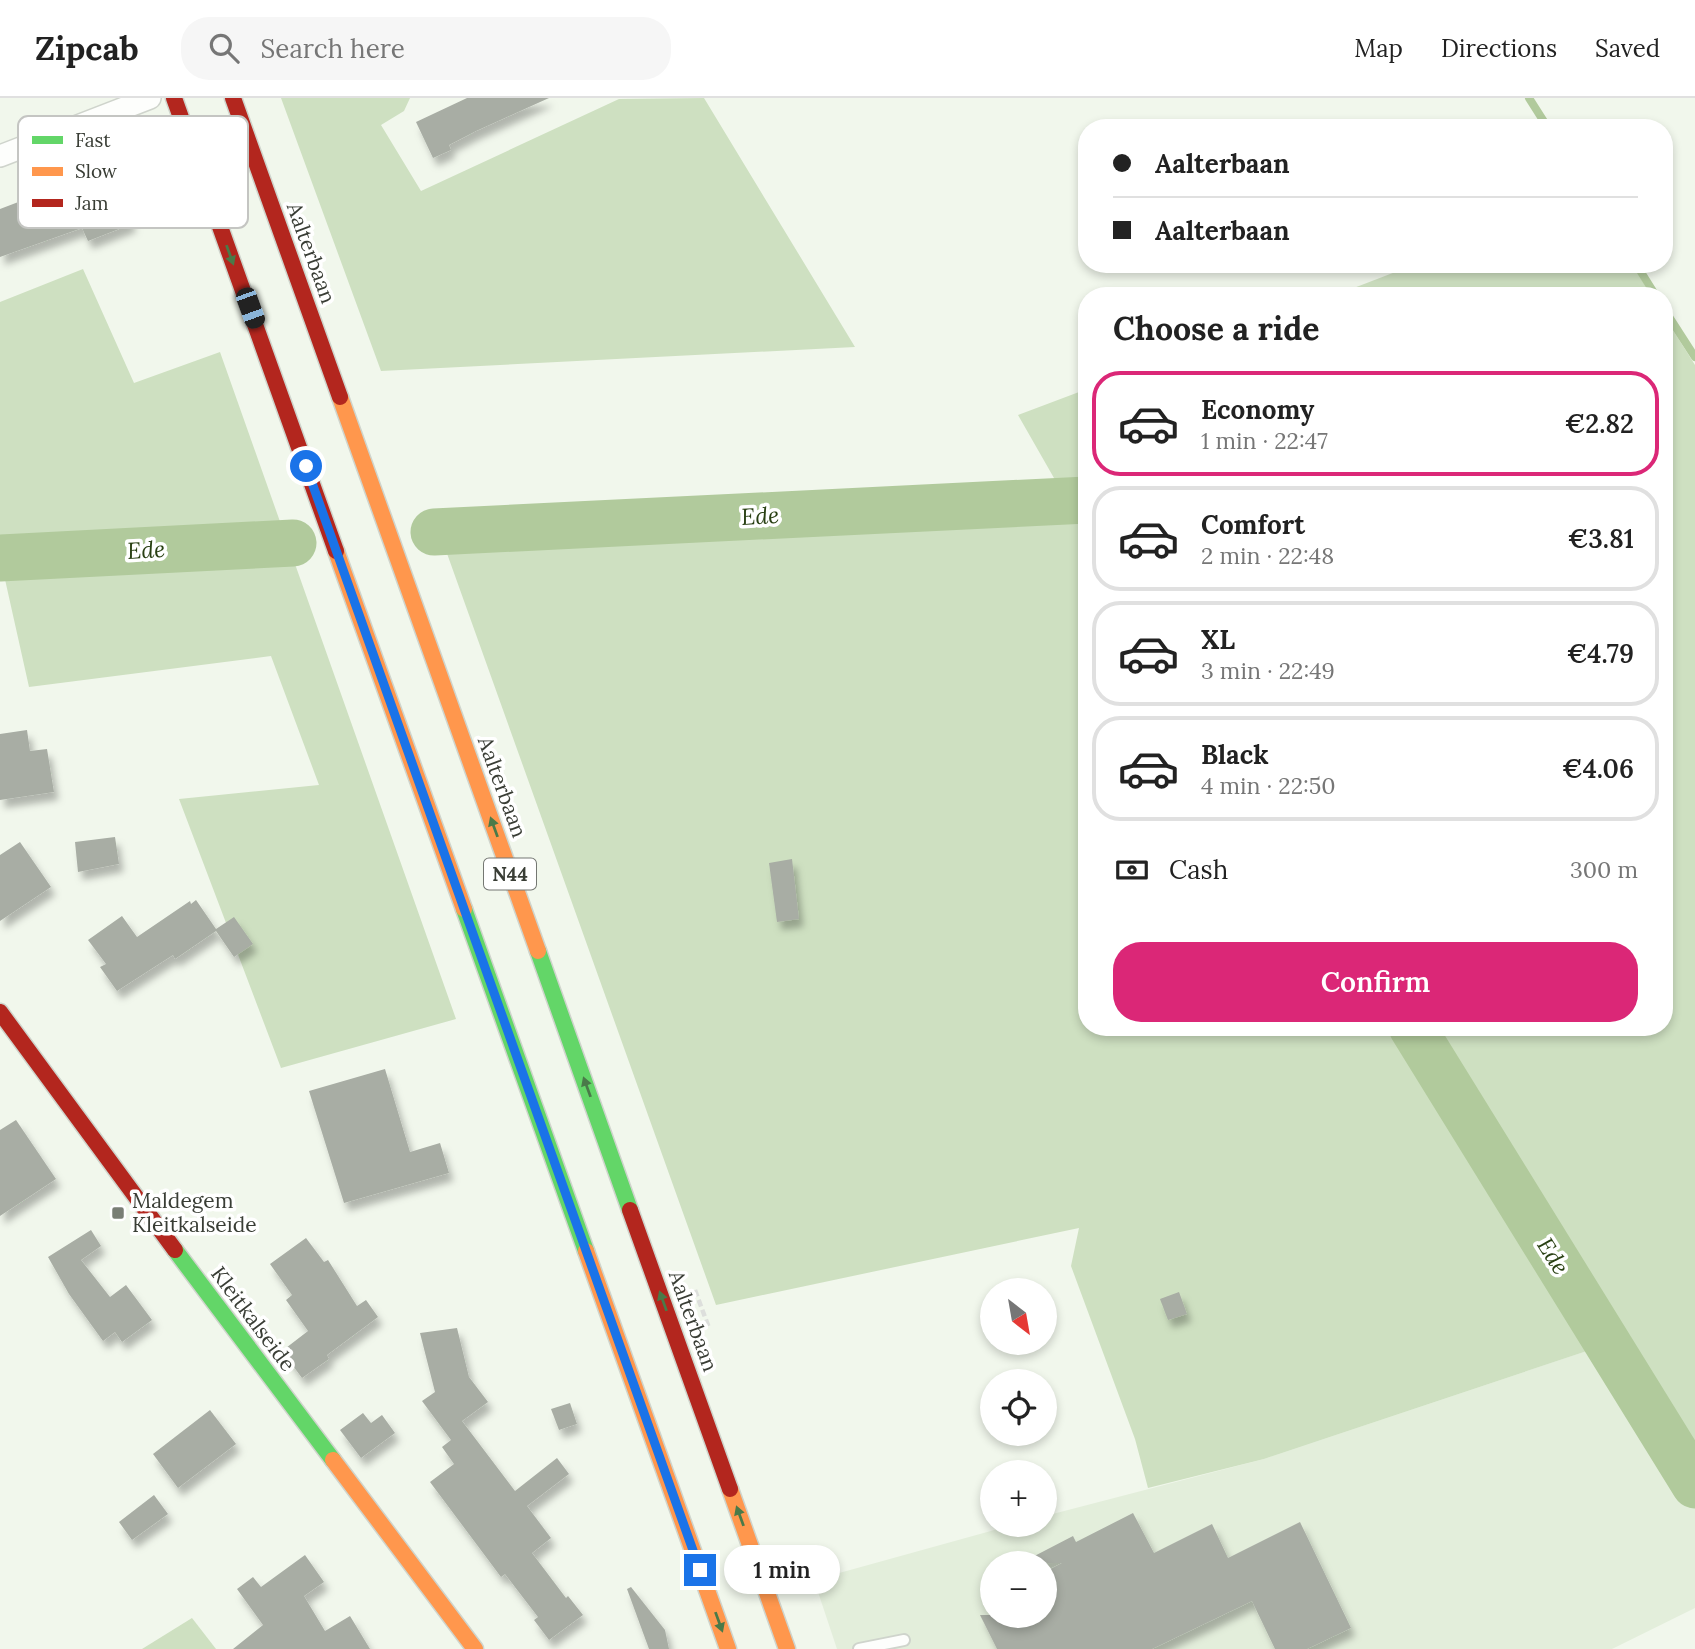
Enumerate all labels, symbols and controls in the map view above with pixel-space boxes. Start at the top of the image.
search box [181,17,671,80]
text: Zipcab [35,27,139,69]
icon: search [205,29,243,67]
text: Search here [261,32,405,65]
text: Map [1354,33,1403,64]
text: Directions [1441,33,1557,64]
text: Saved [1595,33,1660,64]
legend [18,116,248,228]
text: Fast [75,128,111,152]
text: Aalterbaan [1155,147,1290,180]
text: Slow [75,159,118,183]
text: Jam [74,191,109,215]
street label: Aalterbaan [280,198,342,307]
text: Aalterbaan [1155,214,1290,247]
one-way arrow [225,244,236,265]
car [233,285,268,331]
text: Choose a ride [1113,308,1320,349]
icon: car [1117,392,1180,455]
text: Economy [1201,393,1314,426]
text: €2.82 [1565,407,1634,440]
text: 1 min · 22:47 [1201,426,1328,455]
route start [290,450,322,482]
water label: Ede [740,500,780,531]
icon: car [1117,507,1180,570]
text: Comfort [1201,508,1305,541]
text: €3.81 [1568,522,1634,555]
water label: Ede [126,534,166,565]
text: 2 min · 22:48 [1201,541,1334,570]
icon: car [1117,622,1180,685]
text: XL [1201,623,1235,656]
text: €4.79 [1567,637,1634,670]
text: 3 min · 22:49 [1201,656,1335,685]
street label: Aalterbaan [471,732,533,841]
icon: car [1117,737,1180,800]
text: Black [1201,738,1269,771]
text: €4.06 [1562,752,1634,785]
text: 4 min · 22:50 [1201,771,1336,800]
one-way arrow [488,816,499,837]
icon: cash [1113,851,1151,889]
text: Cash [1169,853,1228,886]
text: 300 m [1570,855,1638,884]
road number: N44 [484,859,536,890]
button: Confirm [1113,942,1638,1022]
one-way arrow [581,1077,592,1098]
place label: Maldegem Kleitkalseide [132,1187,257,1238]
marker: Maldegem Kleitkalseide [110,1205,126,1221]
water label: Ede [1531,1232,1576,1280]
street label: Kleitkalseide [205,1261,302,1377]
street label: Aalterbaan [662,1266,724,1375]
north arrow [980,1278,1057,1354]
map controls [980,1278,1057,1628]
one-way arrow [657,1291,668,1312]
button: locate [980,1369,1057,1446]
button: + [980,1460,1057,1537]
one-way arrow [734,1505,745,1526]
callout: 1 min [724,1546,840,1594]
button: − [980,1551,1057,1628]
route end [684,1554,716,1586]
text: 1 min [753,1555,811,1584]
one-way arrow [714,1612,725,1633]

